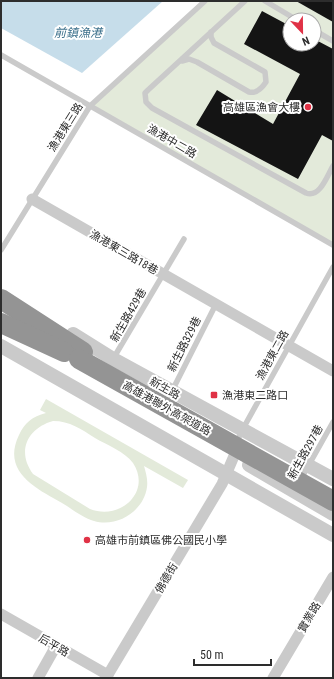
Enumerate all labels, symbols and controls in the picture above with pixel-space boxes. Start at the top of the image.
north arrow [282,12,322,52]
water label: 前鎮漁港 [54,26,104,40]
text: N [300,34,311,48]
street label: 漁港東三路 [45,100,86,154]
place label: 高雄區漁會大樓 [223,101,300,114]
marker: 高雄區漁會大樓 [303,102,313,112]
street label: 漁港中二路 [145,122,199,161]
street label: 漁港東三路18巷 [87,228,160,277]
street label: 新生路429巷 [108,286,149,345]
street label: 新生路329巷 [165,314,204,374]
street label: 漁港東二路 [253,328,291,382]
street label: 新生路 [147,375,182,402]
street label: 高雄港聯外高架道路 [120,379,213,438]
place label: 漁港東二路口 [222,389,288,402]
marker: 漁港東二路口 [209,390,219,400]
street label: 新生路297巷 [285,423,326,482]
place label: 高雄市前鎮區佛公國民小學 [95,534,227,547]
marker: 高雄市前鎮區佛公國民小學 [82,535,92,545]
street label: 佛德街 [152,561,180,596]
street label: 實業路 [295,600,323,635]
street label: 后平路 [36,632,71,659]
scale bar [194,641,271,667]
text: 50 m [200,648,224,662]

